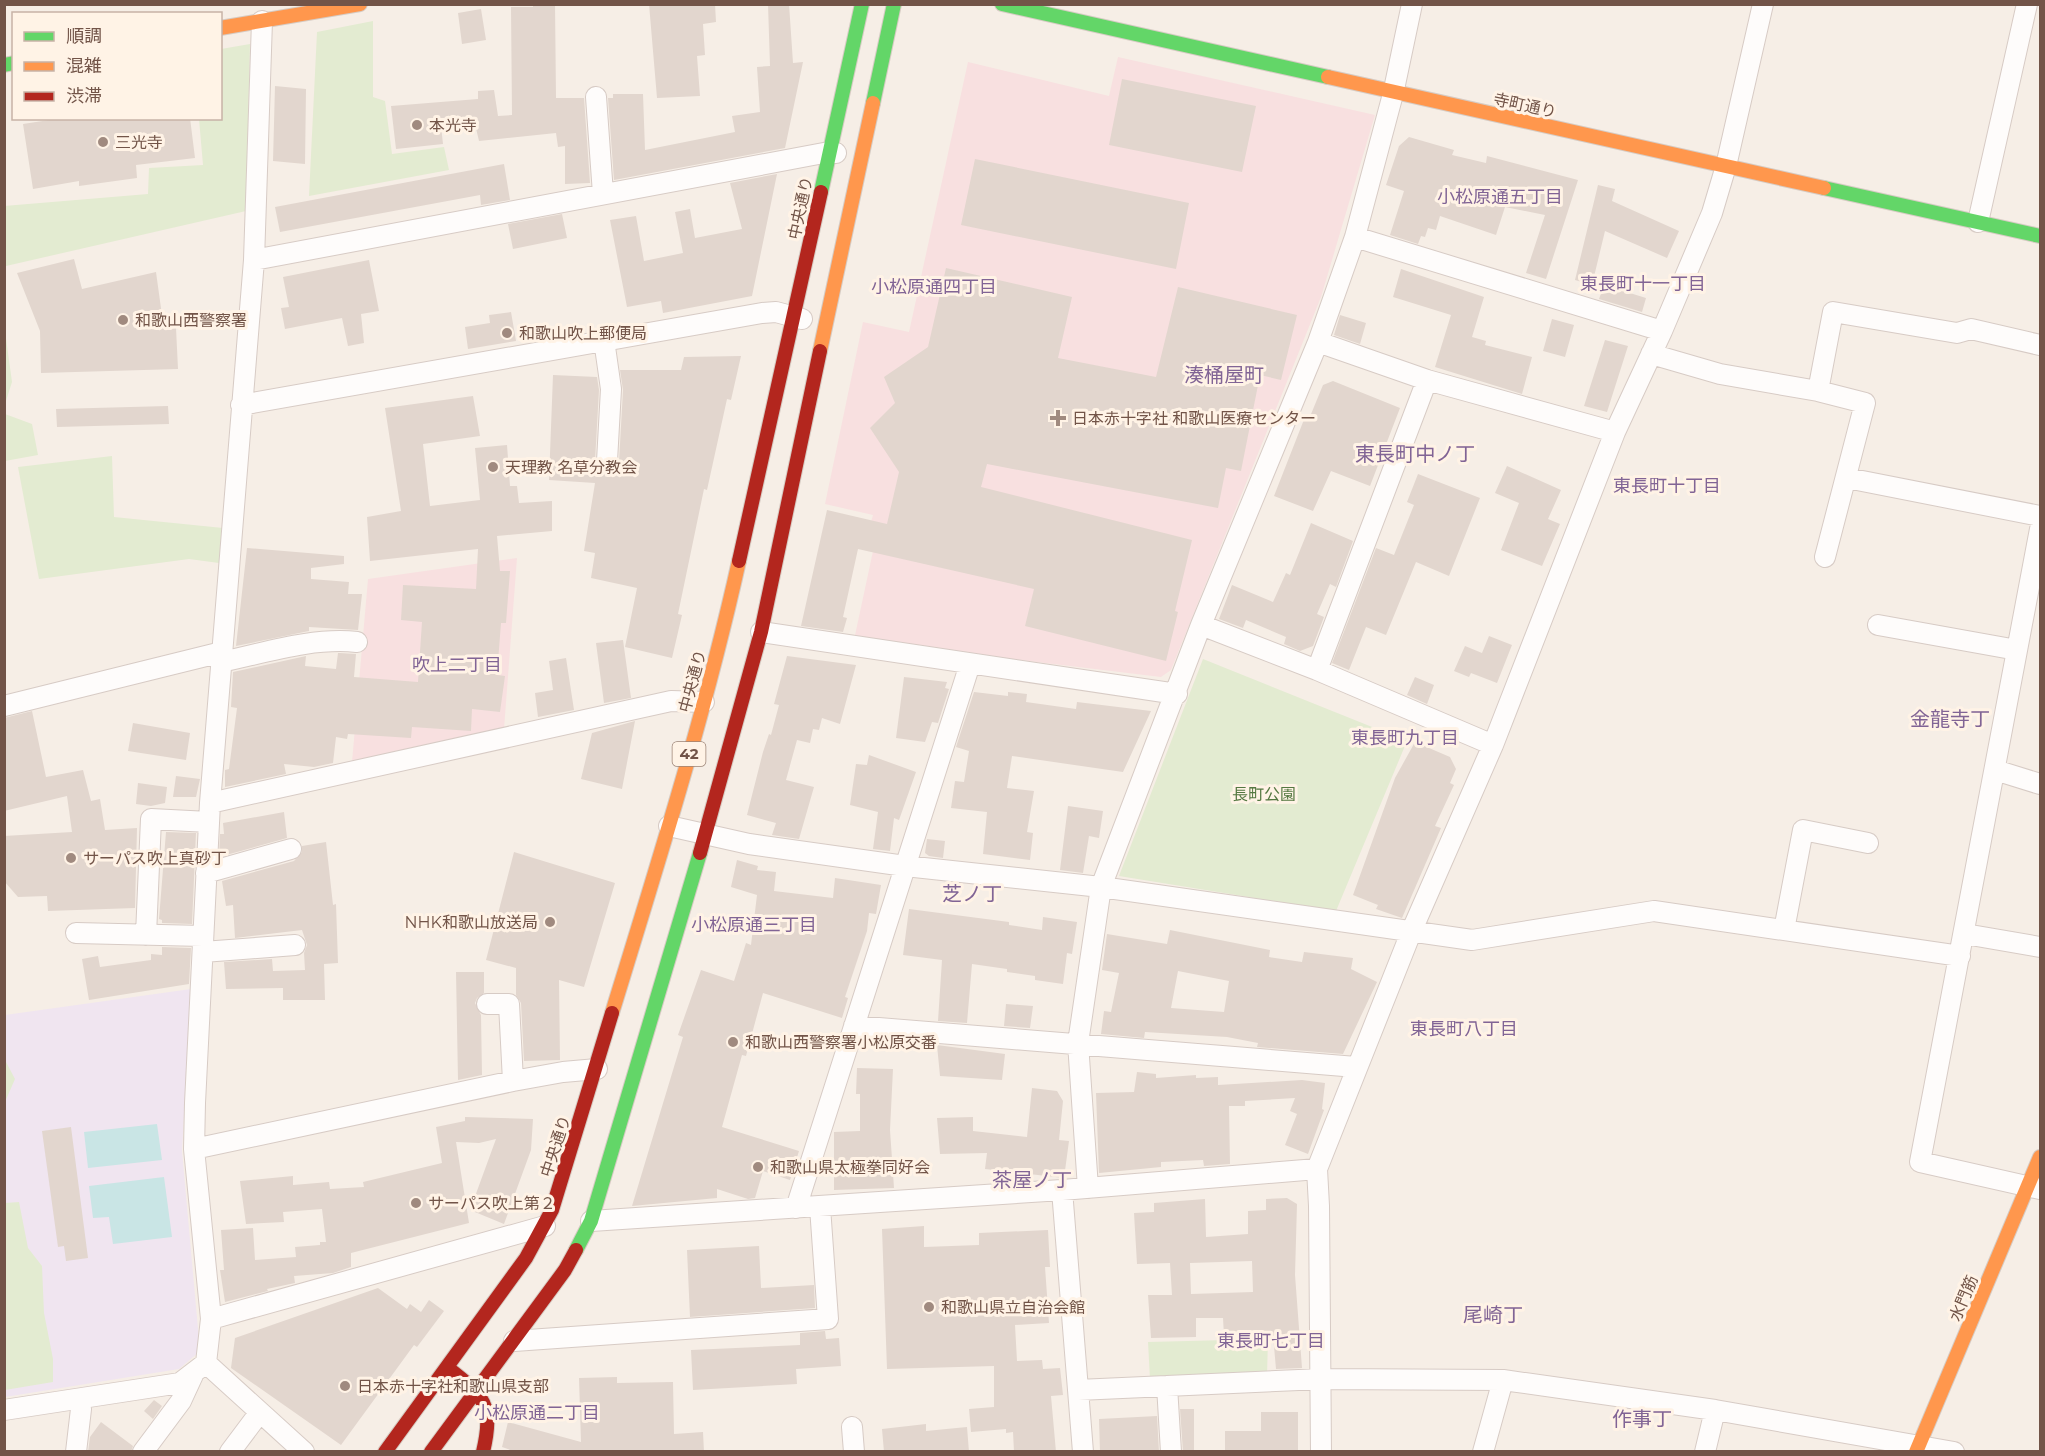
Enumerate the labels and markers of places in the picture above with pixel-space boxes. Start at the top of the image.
place label: 本光寺 [429,116,477,135]
marker: 本光寺 [410,118,424,132]
place label: 三光寺 [115,133,163,152]
marker: 三光寺 [96,135,110,149]
place label: 和歌山西警察署 [135,311,247,330]
marker: 和歌山西警察署 [116,313,130,327]
place label: 和歌山吹上郵便局 [519,324,647,343]
marker: 和歌山吹上郵便局 [500,326,514,340]
marker: 日本赤十字社 和歌山医療センター [1049,409,1067,427]
place label: 日本赤十字社 和歌山医療センター [1072,409,1316,428]
place label: 天理教 名草分教会 [505,458,637,477]
marker: 天理教 名草分教会 [486,460,500,474]
place label: サーパス吹上真砂丁 [83,849,227,868]
marker: サーパス吹上真砂丁 [64,851,78,865]
place label: NHK和歌山放送局 [405,913,538,932]
marker: NHK和歌山放送局 [543,915,557,929]
place label: 和歌山西警察署小松原交番 [745,1033,937,1052]
marker: 和歌山西警察署小松原交番 [726,1035,740,1049]
place label: 和歌山県太極拳同好会 [770,1158,930,1177]
marker: 和歌山県太極拳同好会 [751,1160,765,1174]
place label: サーパス吹上第２ [428,1194,556,1213]
marker: サーパス吹上第２ [409,1196,423,1210]
place label: 和歌山県立自治会館 [941,1298,1085,1317]
marker: 和歌山県立自治会館 [922,1300,936,1314]
place label: 日本赤十字社和歌山県支部 [357,1377,549,1396]
marker: 日本赤十字社和歌山県支部 [338,1379,352,1393]

